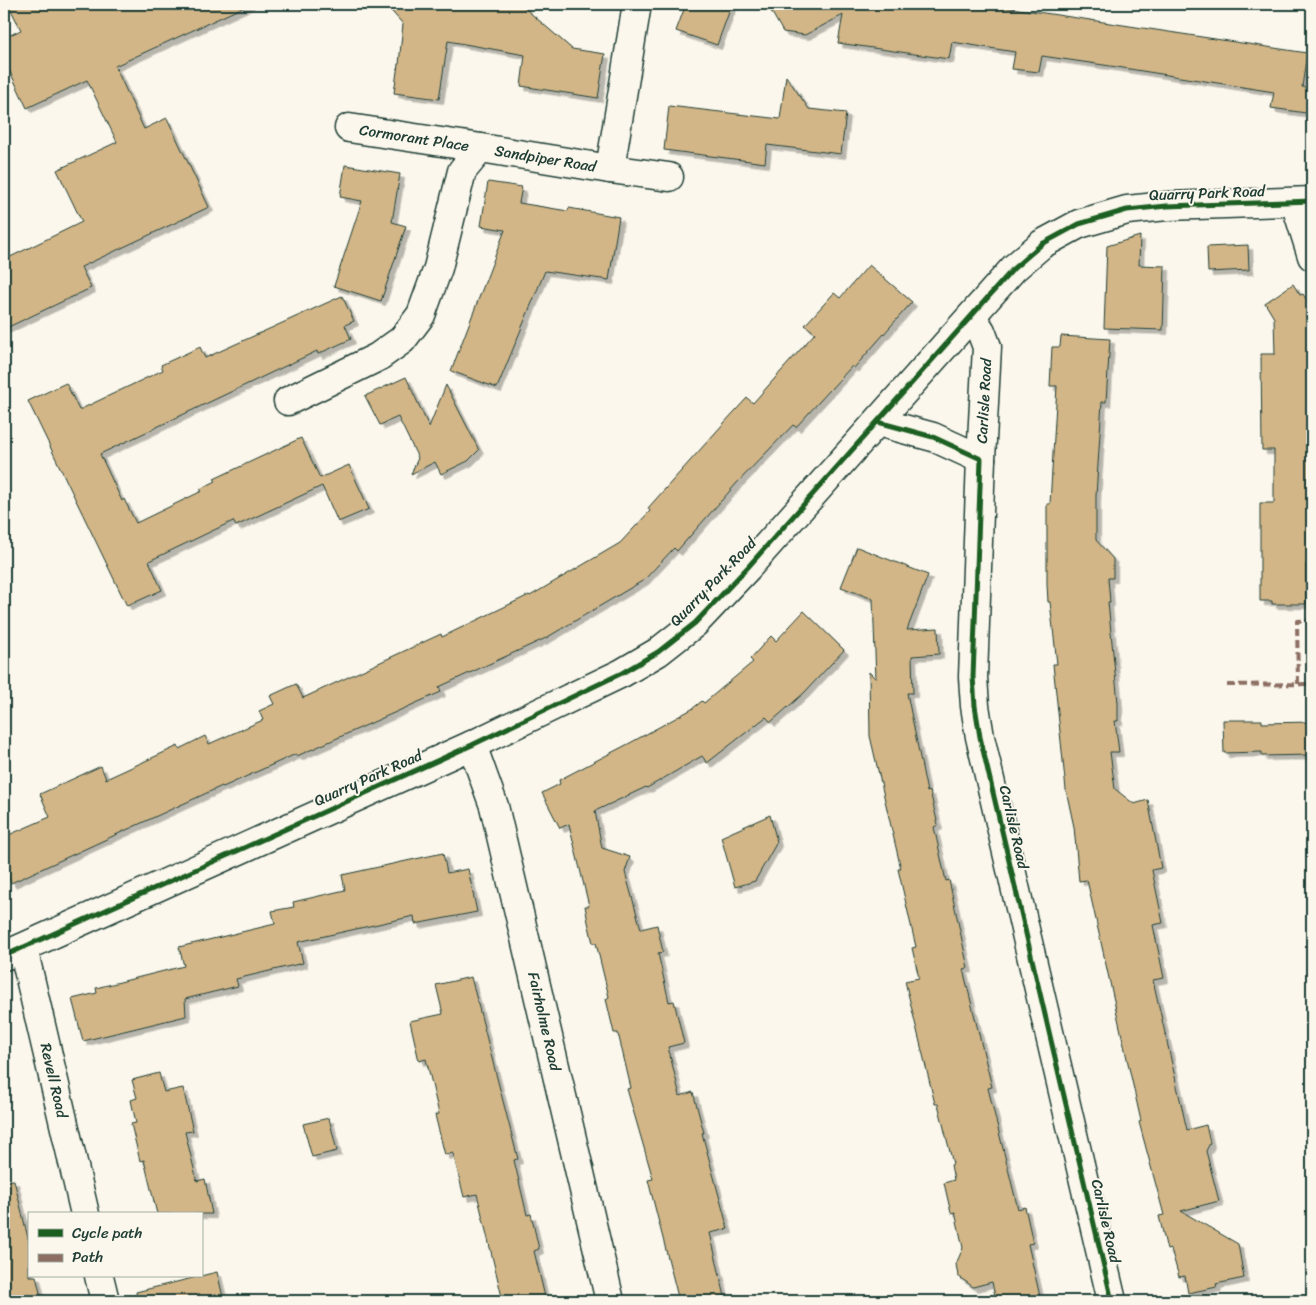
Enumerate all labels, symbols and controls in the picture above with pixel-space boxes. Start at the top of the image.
street label: Cormorant Place [358,117,471,159]
street label: Sandpiper Road [493,137,599,180]
street label: Quarry Park Road [1149,178,1267,208]
street label: Carlisle Road [969,357,999,444]
street label: Quarry Park Road [663,530,763,633]
street label: Quarry Park Road [310,742,427,813]
street label: Carlisle Road [992,783,1036,872]
street label: Fairholme Road [520,969,569,1074]
street label: Revell Road [33,1040,75,1121]
street label: Carlisle Road [1084,1177,1128,1266]
legend [28,1212,202,1278]
text: Cycle path [72,1220,143,1246]
text: Path [72,1244,103,1270]

